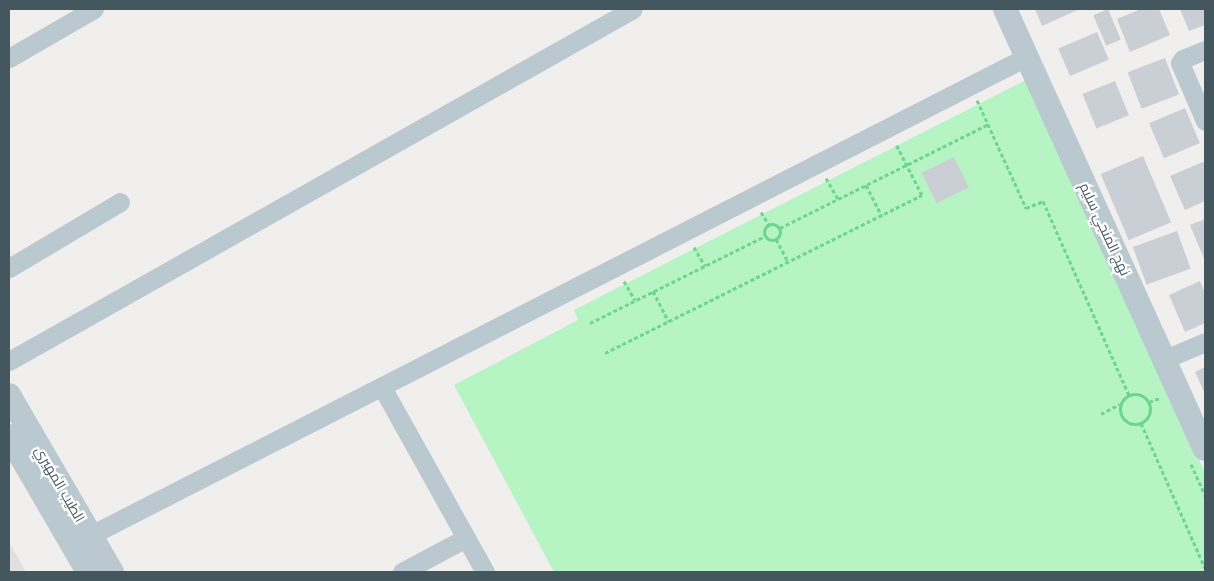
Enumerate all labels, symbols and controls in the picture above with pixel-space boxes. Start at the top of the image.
street label: نهج المنجي سليم [1076,180,1134,278]
street label: الطيب المهيري [32,443,88,525]

